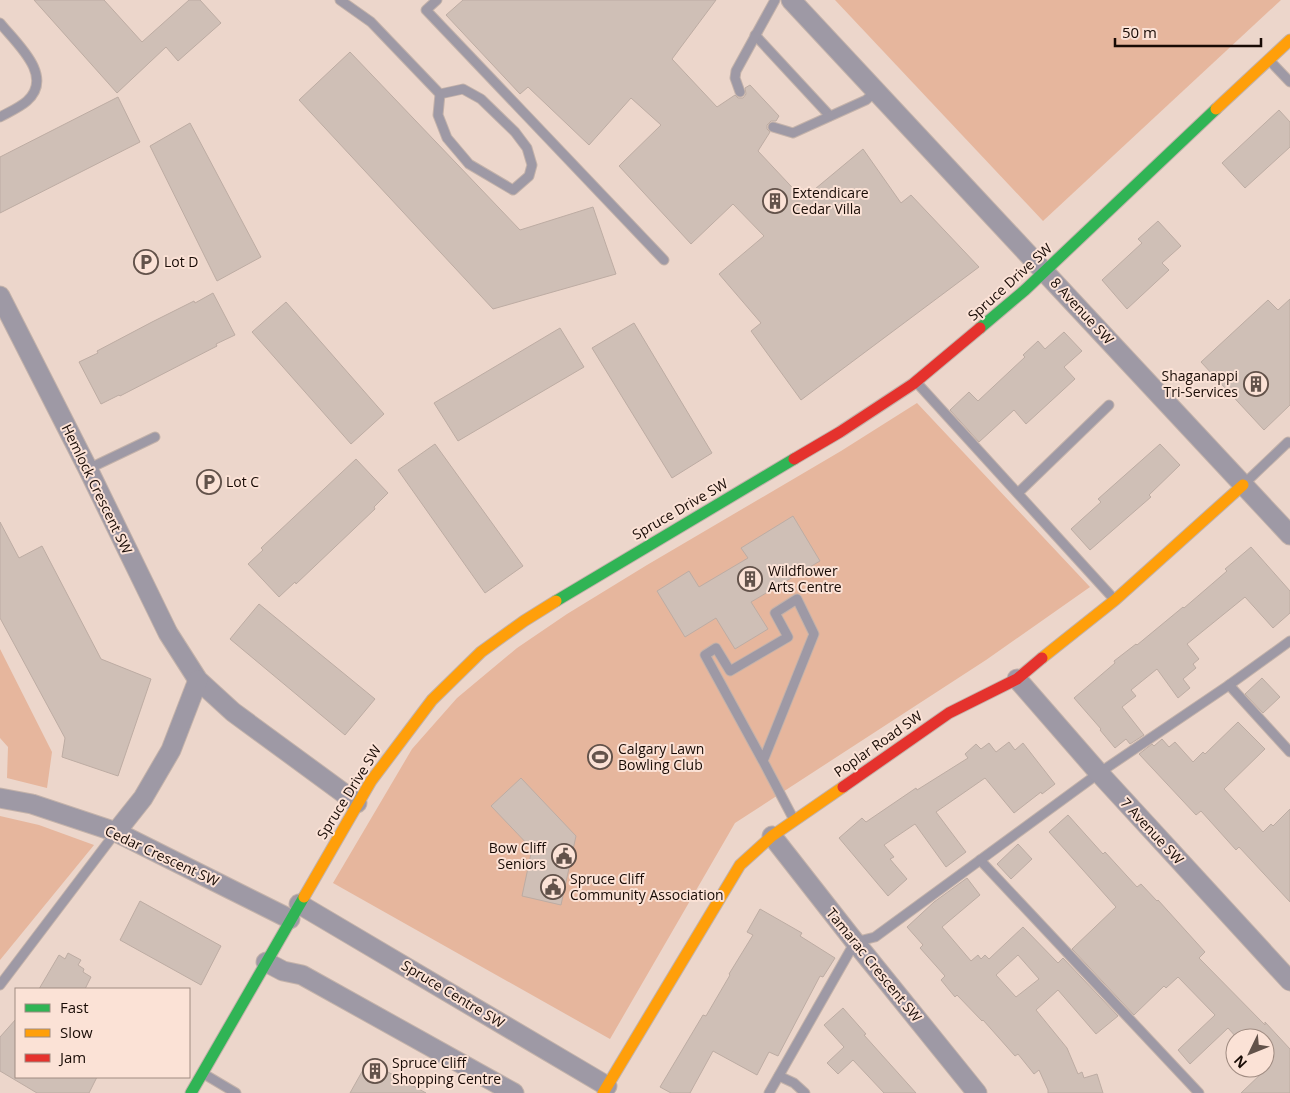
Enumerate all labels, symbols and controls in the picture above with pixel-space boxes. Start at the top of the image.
scale bar [1115,15,1261,47]
text: 50 m [1122,22,1157,42]
place label: Extendicare Cedar Villa [792,183,869,218]
building icon: Extendicare Cedar Villa [762,188,788,214]
street label: Spruce Drive SW [963,239,1056,325]
parking icon: Lot D [133,249,159,275]
place label: Lot D [164,252,199,271]
street label: 8 Avenue SW [1047,273,1118,348]
place label: Shaganappi Tri-Services [1162,366,1238,401]
building icon: Shaganappi Tri-Services [1243,371,1269,397]
street label: Hemlock Crescent SW [58,421,137,557]
parking icon: Lot C [196,469,222,495]
place label: Lot C [226,472,259,491]
street label: Spruce Drive SW [629,473,731,544]
place label: Wildflower Arts Centre [768,561,842,596]
building icon: Wildflower Arts Centre [737,566,763,592]
street label: Poplar Road SW [830,706,926,781]
place label: Calgary Lawn Bowling Club [618,739,704,774]
street label: Spruce Drive SW [312,741,385,842]
sports icon: Calgary Lawn Bowling Club [587,744,613,770]
street label: 7 Avenue SW [1117,793,1188,868]
street label: Cedar Crescent SW [102,821,222,890]
place label: Bow Cliff Seniors [489,838,548,873]
public building icon: Bow Cliff Seniors [551,843,577,869]
place label: Spruce Cliff Community Association [570,869,724,904]
public building icon: Spruce Cliff Community Association [540,874,566,900]
street label: Tamarac Crescent SW [822,904,926,1026]
street label: Spruce Centre SW [398,955,508,1032]
legend [15,988,190,1078]
text: Fast [60,997,89,1017]
text: Slow [60,1022,93,1042]
north arrow [1225,1028,1275,1078]
text: Jam [58,1047,86,1067]
text: N [1229,1052,1251,1073]
place label: Spruce Cliff Shopping Centre [392,1053,501,1088]
building icon: Spruce Cliff Shopping Centre [362,1058,388,1084]

